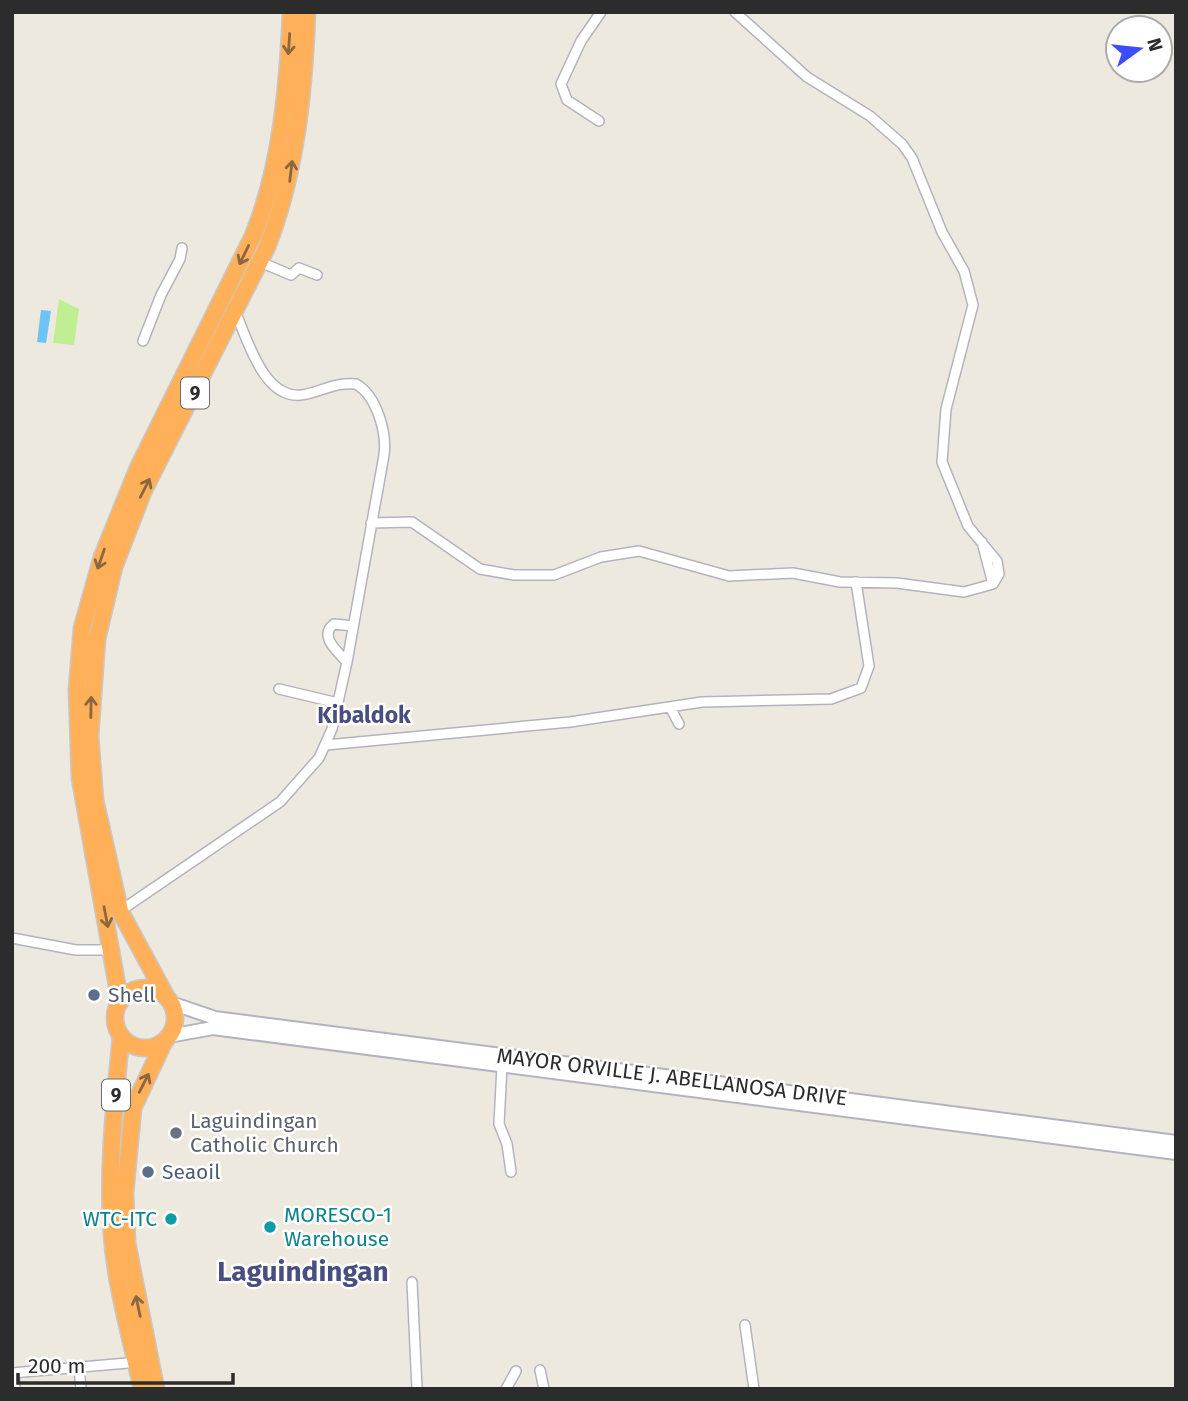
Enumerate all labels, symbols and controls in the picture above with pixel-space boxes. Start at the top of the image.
north arrow [1104,14,1174,84]
one-way arrow [282,32,295,55]
text: N [1142,36,1168,54]
one-way arrow [285,160,298,183]
one-way arrow [236,244,250,265]
road number: 9 [181,378,209,408]
one-way arrow [139,478,153,499]
one-way arrow [94,548,106,570]
one-way arrow [84,696,98,719]
district label: Kibaldok [317,701,411,729]
one-way arrow [99,905,113,928]
place label: Shell [108,982,156,1008]
marker: Shell [86,987,102,1003]
street label: MAYOR ORVILLE J. ABELLANOSA DRIVE [495,1043,849,1111]
one-way arrow [138,1073,152,1094]
road number: 9 [102,1079,130,1110]
place label: Laguindingan Catholic Church [190,1108,339,1158]
marker: Laguindingan Catholic Church [168,1125,184,1141]
place label: Seaoil [162,1159,220,1185]
marker: Seaoil [140,1164,156,1180]
place label: MORESCO-1 Warehouse [284,1202,392,1252]
place label: WTC-ITC [82,1206,157,1232]
marker: WTC-ITC [163,1211,179,1227]
marker: MORESCO-1 Warehouse [262,1219,278,1235]
district label: Laguindingan [217,1255,389,1288]
one-way arrow [131,1296,144,1318]
scale bar [18,1342,233,1386]
text: 200 m [28,1353,85,1379]

